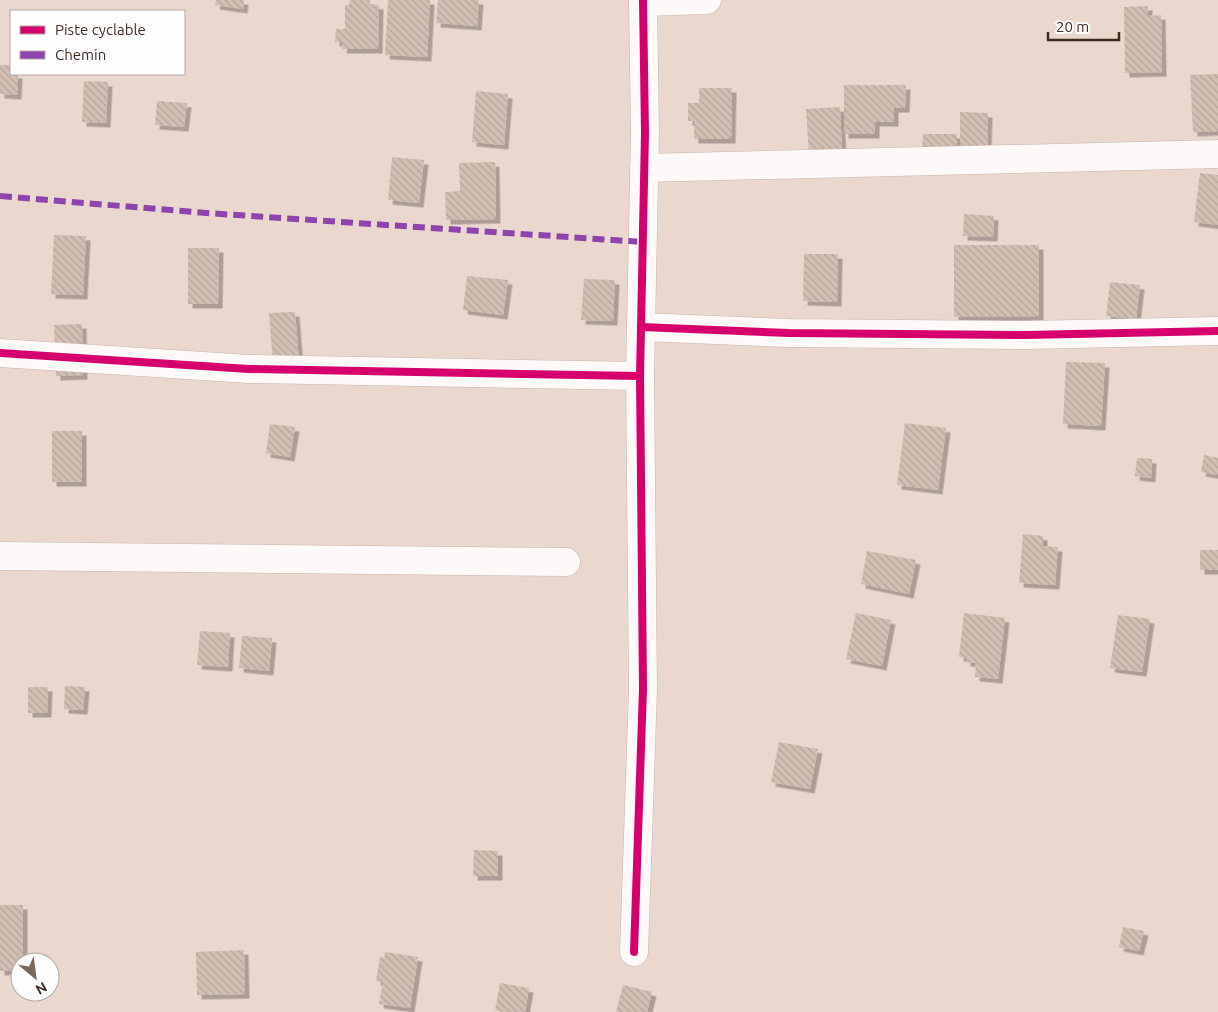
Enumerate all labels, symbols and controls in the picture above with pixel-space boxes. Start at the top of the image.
legend [10,10,185,75]
scale bar [1048,10,1119,42]
text: 20 m [1056,18,1089,35]
text: Piste cyclable [55,21,146,38]
text: Chemin [55,46,106,63]
north arrow [10,952,60,1002]
text: N [33,979,50,998]

